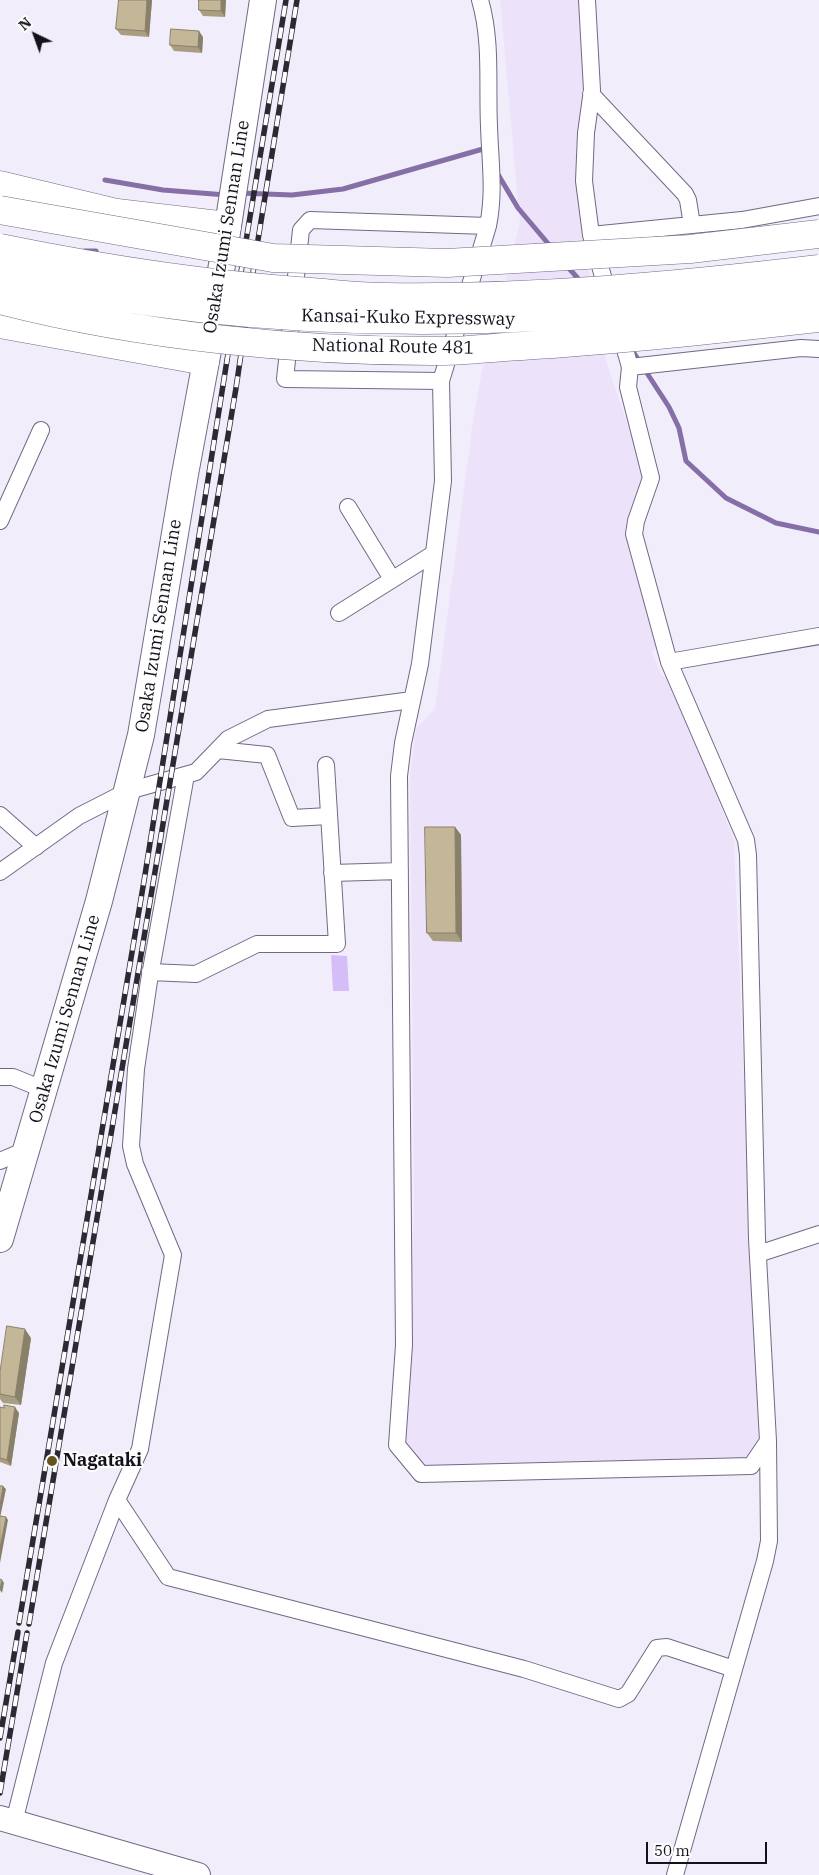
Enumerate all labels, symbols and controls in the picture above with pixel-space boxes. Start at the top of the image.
north arrow [10,10,60,60]
text: N [15,13,35,34]
street label: Osaka Izumi Sennan Line [199,119,255,335]
street label: Kansai-Kuko Expressway [301,305,515,331]
street label: National Route 481 [312,335,474,359]
street label: Osaka Izumi Sennan Line [131,518,187,734]
street label: Osaka Izumi Sennan Line [25,912,105,1126]
place label: Nagataki [63,1450,142,1472]
marker: Nagataki [45,1454,59,1468]
scale bar [649,1832,770,1864]
text: 50 m [654,1841,690,1860]

